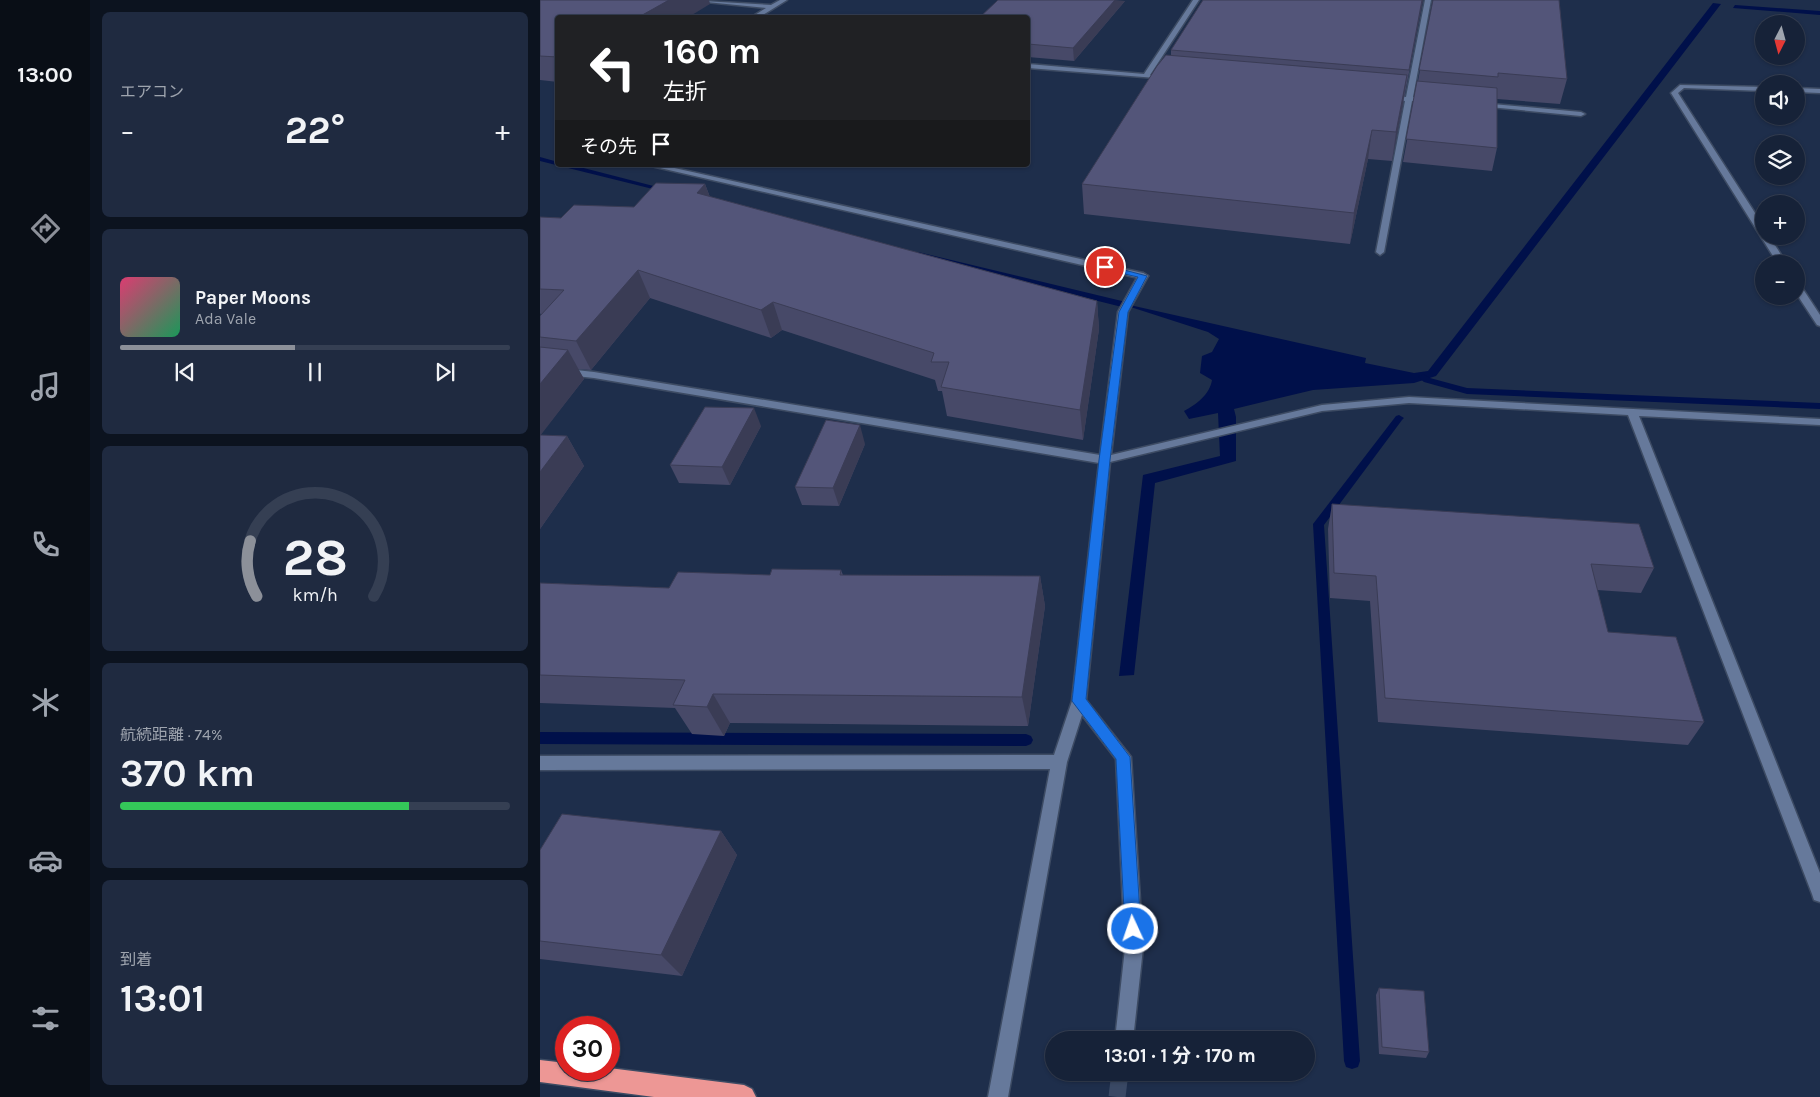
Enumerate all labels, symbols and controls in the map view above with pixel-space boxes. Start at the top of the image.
north arrow [1755,15,1805,65]
map controls [1755,15,1805,305]
text: 160 m [663,31,761,72]
icon: left [580,35,645,100]
text: 13:00 [17,62,73,88]
button: sound [1755,75,1805,125]
text: 左折 [663,79,707,105]
text: エアコン [120,82,184,101]
text: 22° [285,108,345,153]
text: − [120,114,135,147]
text: + [495,114,510,147]
icon: arrive [647,130,675,158]
button: layers [1755,135,1805,185]
text: その先 [580,136,637,158]
button: + [1755,195,1805,245]
icon: directions [28,211,63,246]
pin [1084,246,1126,288]
icon: arrive [1091,253,1119,281]
button: − [1755,255,1805,305]
text: Paper Moons [195,287,311,309]
text: Ada Vale [195,309,256,328]
icon: previous [171,358,199,386]
icon: pause [301,358,329,386]
icon: next [431,358,459,386]
icon: music [28,369,63,404]
icon: phone [28,527,63,562]
text: 28 [282,527,348,588]
text: km/h [292,585,338,606]
icon: climate [28,685,63,720]
text: 航続距離 · 74% [120,725,223,744]
text: 370 km [120,751,255,796]
icon: car [28,843,63,878]
position arrow [1106,902,1158,954]
text: 到着 [120,950,152,969]
text: 13:01 [120,976,205,1021]
icon: filters [28,1001,63,1036]
speed limit sign: 30 [555,1016,620,1081]
text: 13:01 · 1 分 · 170 m [1104,1045,1256,1067]

